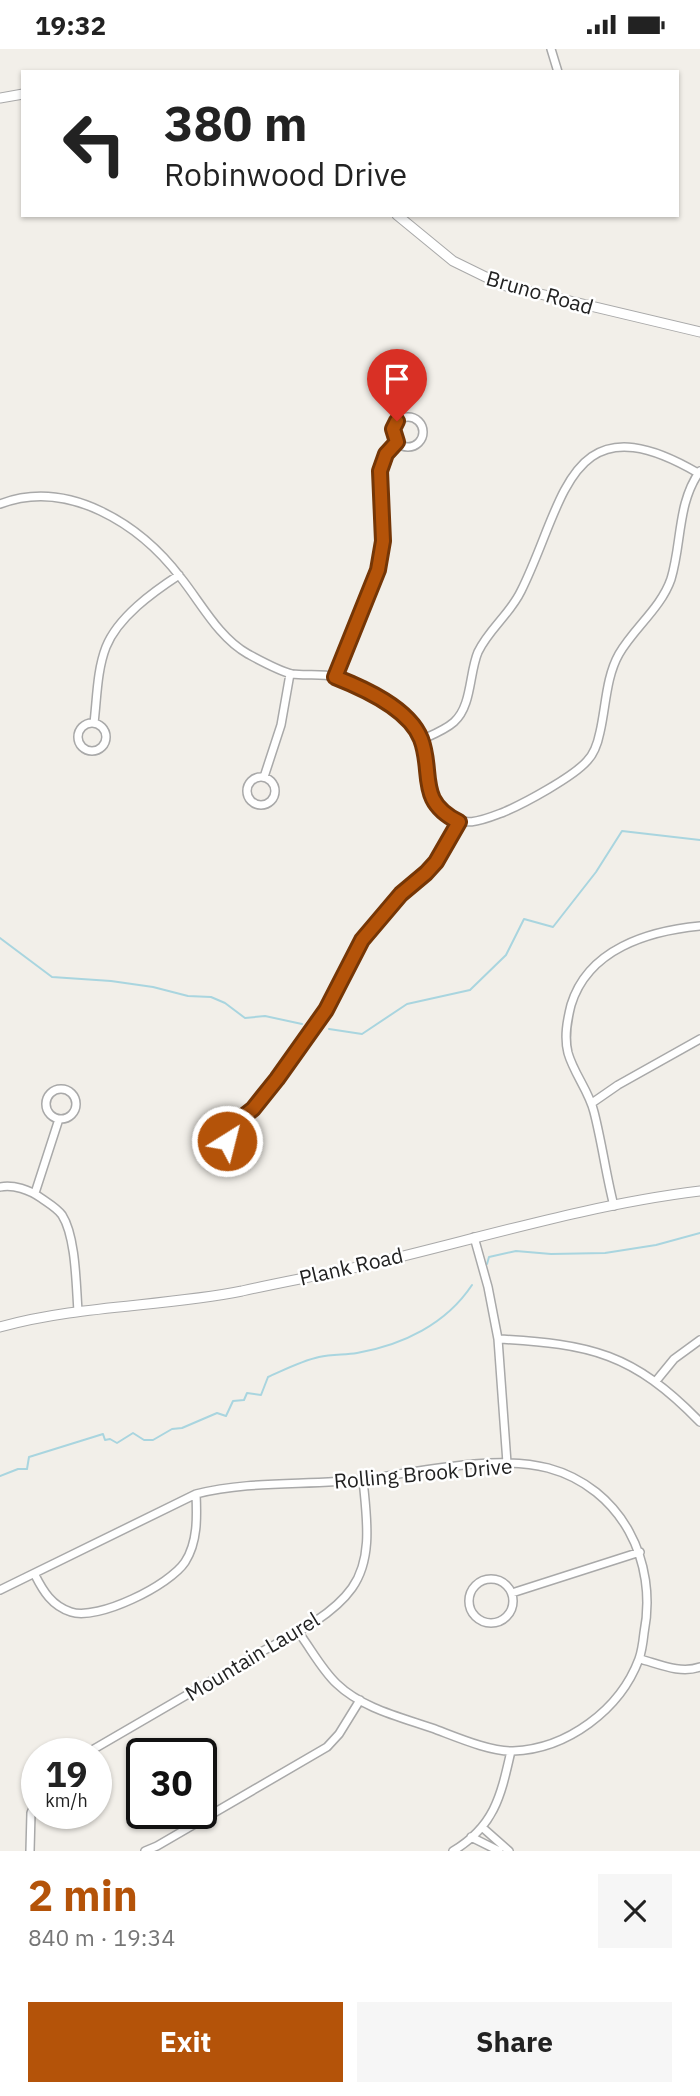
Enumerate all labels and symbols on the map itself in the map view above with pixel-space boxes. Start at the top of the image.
street label: Bruno Road [483,263,597,321]
pin [367,349,427,421]
position arrow [190,1104,264,1178]
street label: Plank Road [296,1240,406,1292]
street label: Rolling Brook Drive [333,1451,513,1495]
street label: Mountain Laurel [180,1605,325,1707]
speed limit sign: 30 [126,1738,217,1829]

